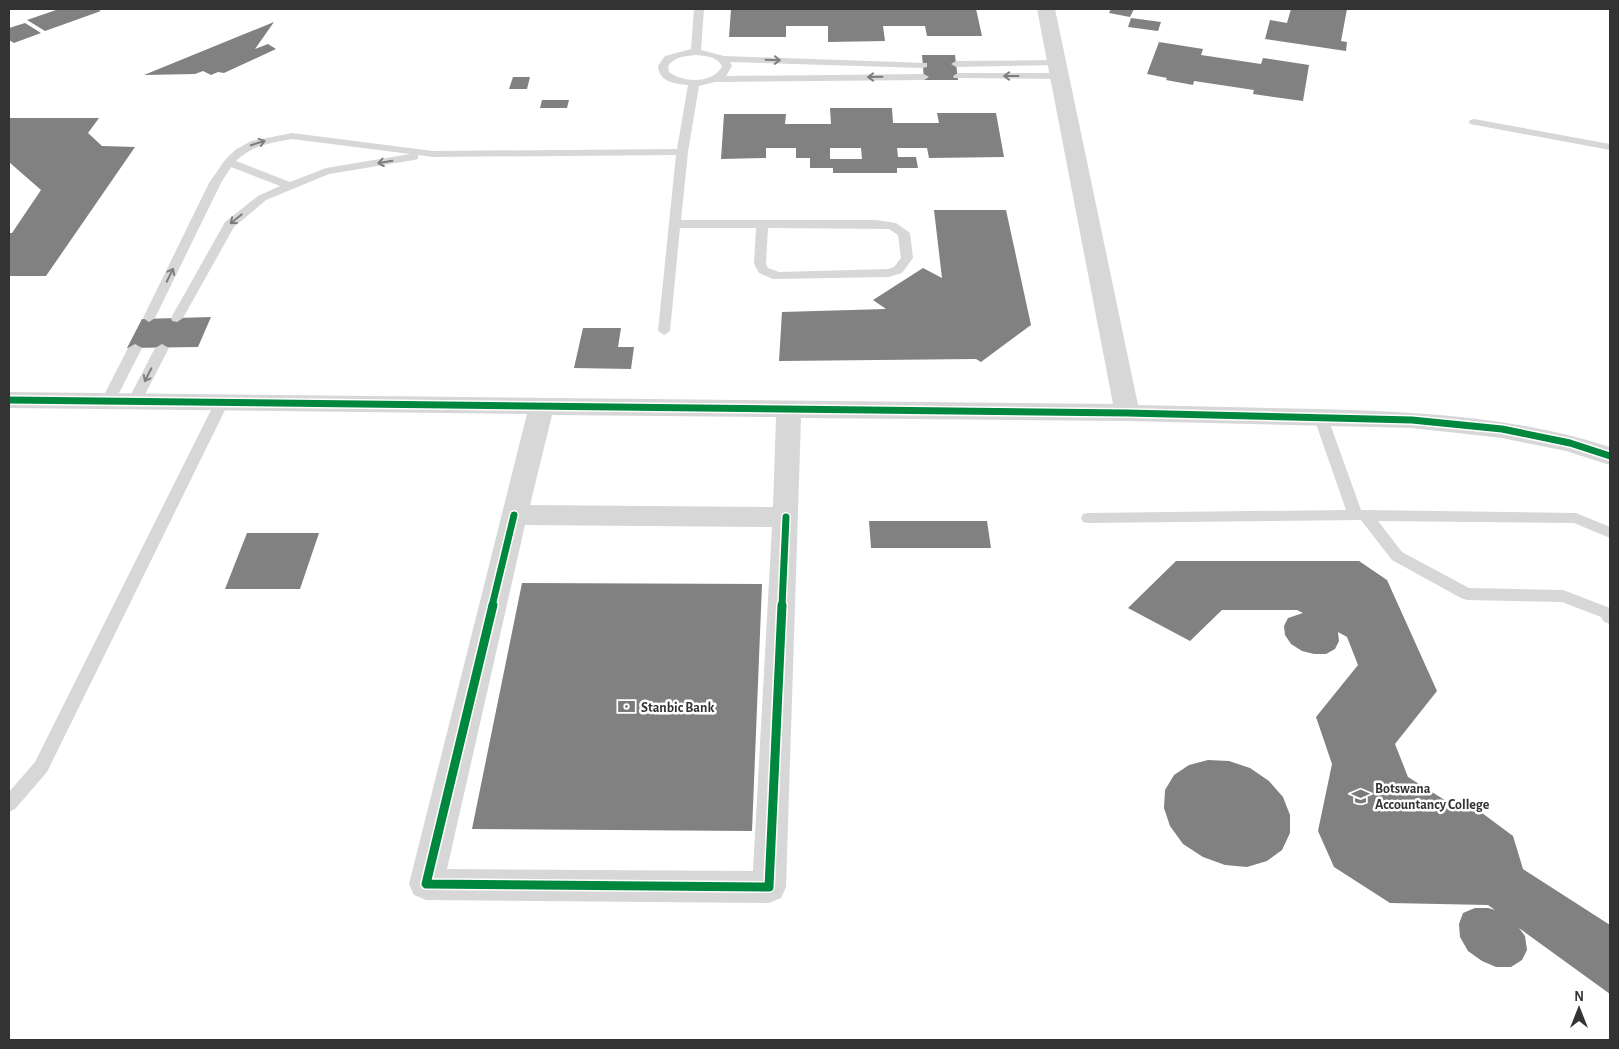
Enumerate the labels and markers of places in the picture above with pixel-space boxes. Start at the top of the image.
bank icon: Stanbic Bank [617,697,637,717]
place label: Stanbic Bank [641,701,714,715]
place label: Botswana Accountancy College [1375,782,1490,812]
school or university icon: Botswana Accountancy College [1351,786,1371,806]

